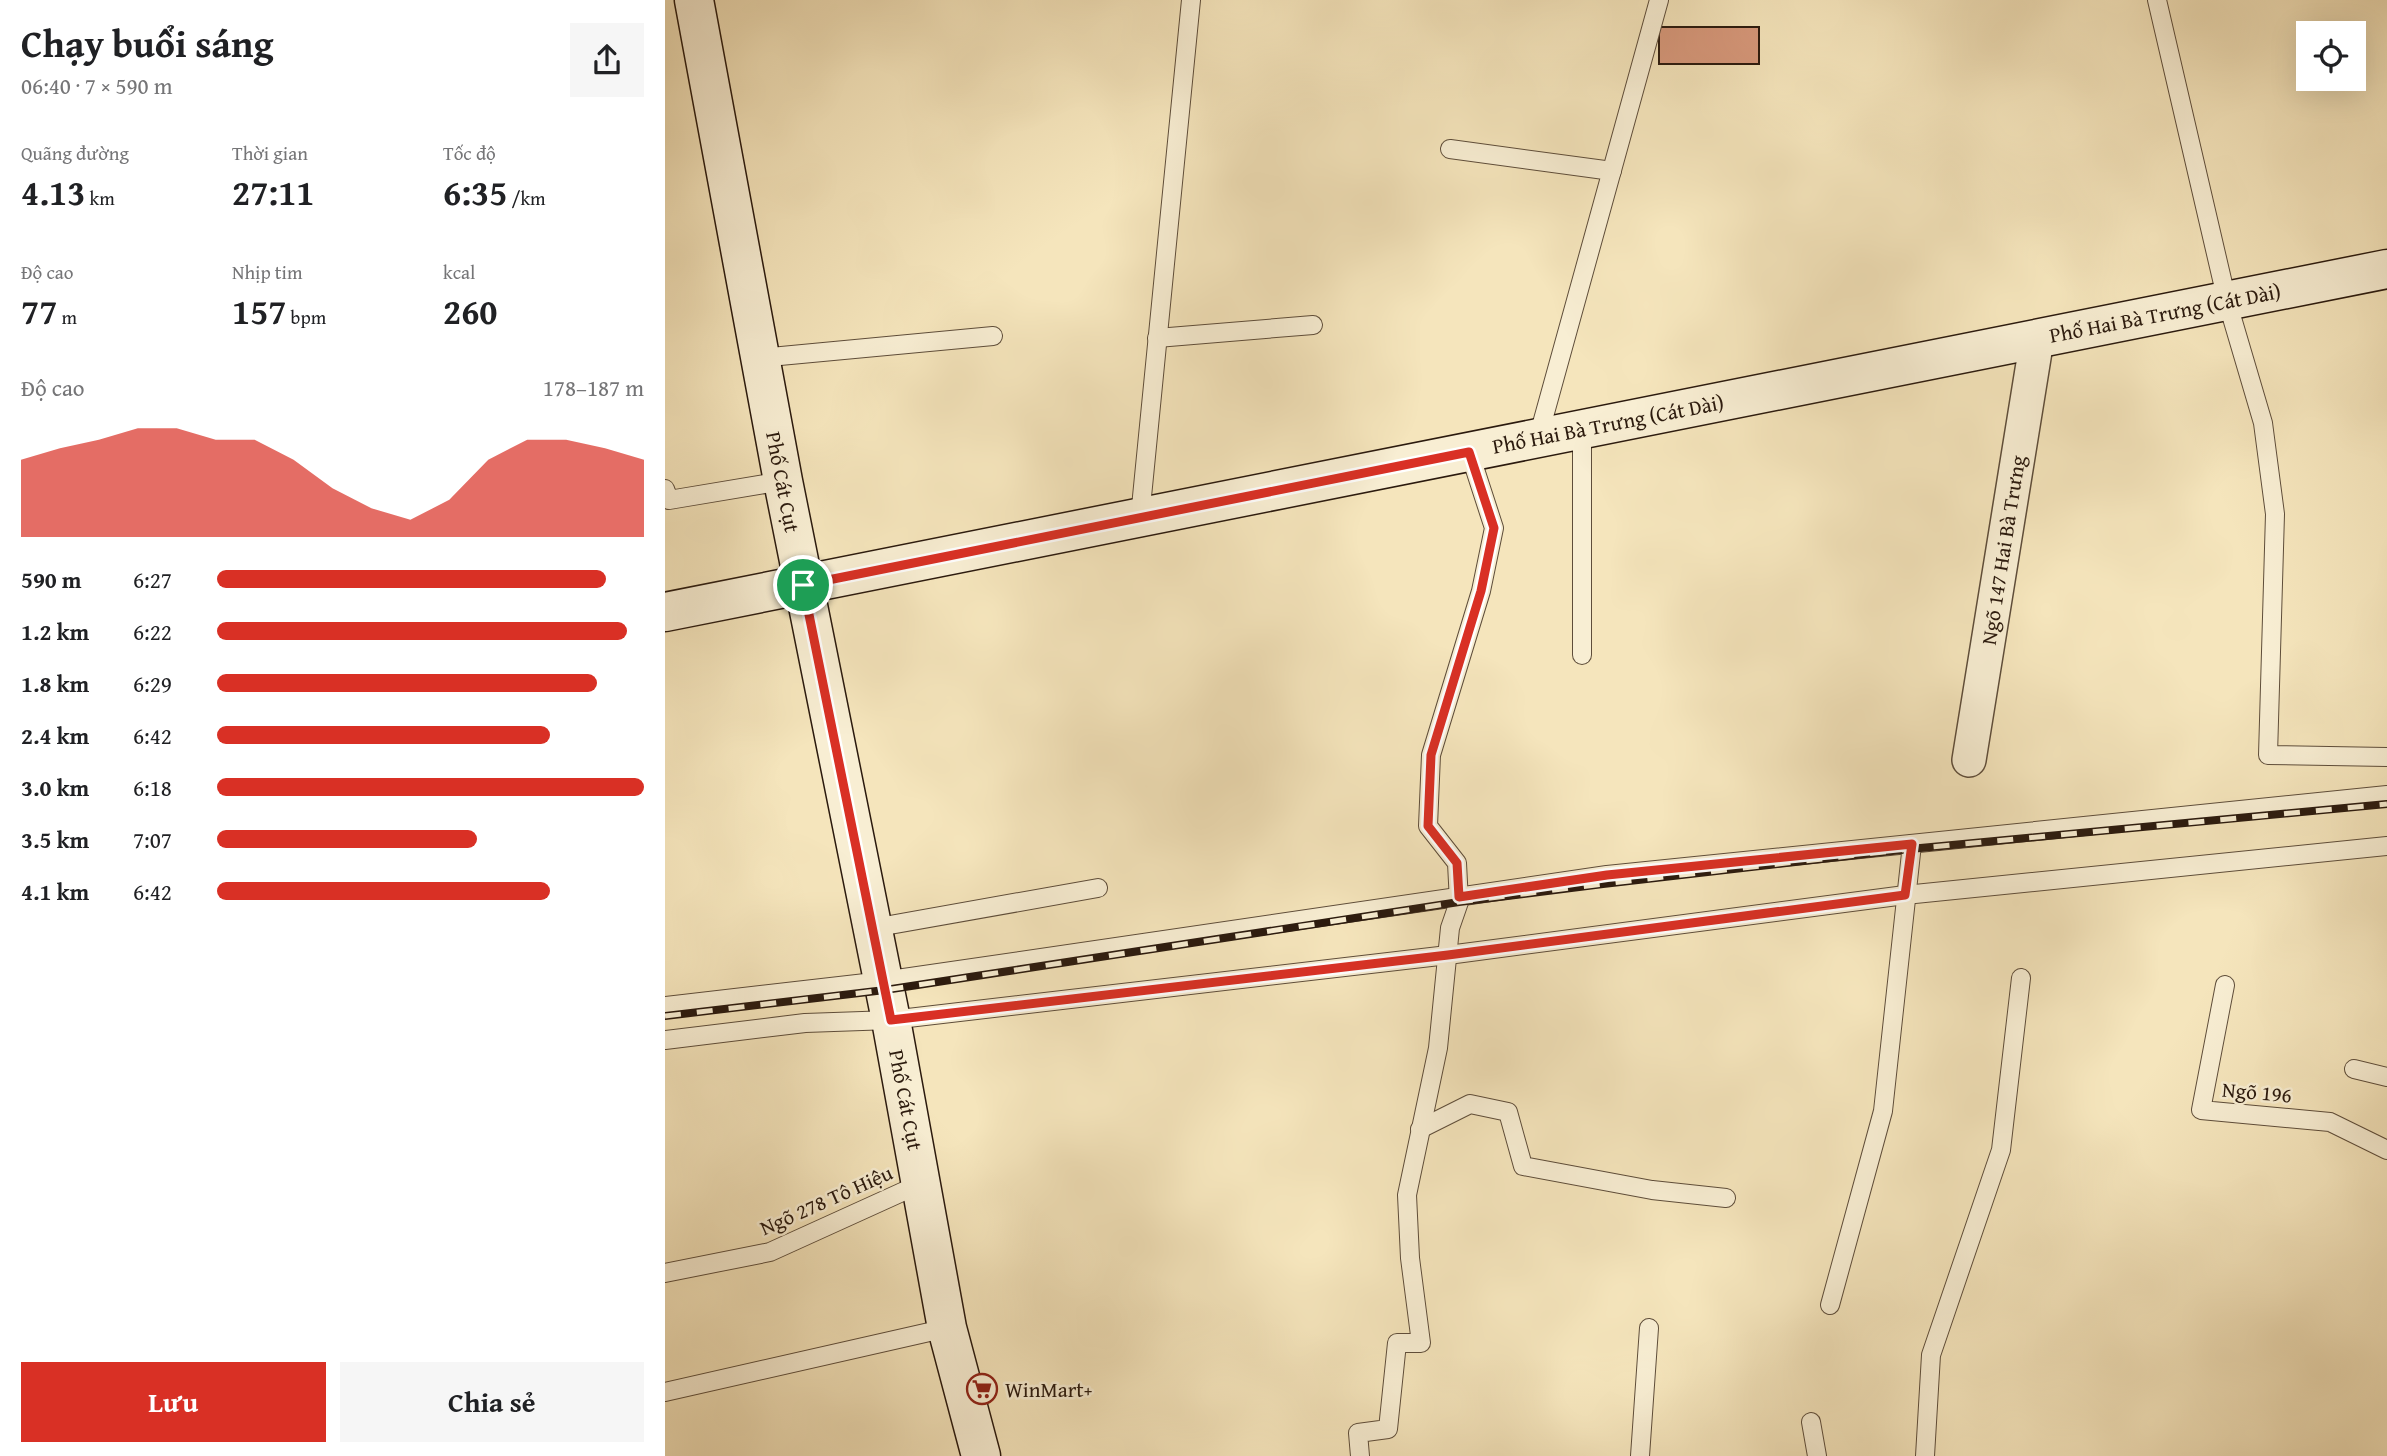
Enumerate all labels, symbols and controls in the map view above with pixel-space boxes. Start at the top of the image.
text: Chạy buổi sáng [21,15,274,71]
map controls [2296,21,2366,91]
button: locate [2296,21,2366,91]
button: share [570,23,644,97]
text: 06:40 · 7 × 590 m [21,69,173,102]
text: Quãng đường [21,139,129,167]
text: Thời gian [232,139,308,167]
text: Tốc độ [443,139,496,167]
text: 4.13 [21,167,85,218]
text: 27:11 [232,167,314,218]
text: 6:35 [443,167,507,218]
text: km [85,184,115,212]
text: /km [507,184,546,212]
text: Độ cao [21,258,74,286]
text: Nhịp tim [232,258,302,286]
text: kcal [443,258,475,286]
street label: Phố Hai Bà Trưng (Cát Dài) [2047,275,2283,351]
text: 77 [21,286,57,337]
text: 157 [232,286,286,337]
text: 260 [443,286,497,337]
text: m [57,303,77,331]
text: bpm [286,303,326,331]
text: Độ cao [21,371,85,404]
text: 178–187 m [543,371,644,404]
street label: Phố Hai Bà Trưng (Cát Dài) [1490,386,1726,462]
street label: Phố Cát Cụt [758,429,808,536]
street label: Ngõ 147 Hai Bà Trưng [1973,453,2033,647]
pin [773,555,833,615]
text: 590 m [21,563,82,596]
text: 6:27 [133,563,172,596]
icon: arrive [784,566,822,604]
text: 1.2 km [21,615,89,648]
text: 6:22 [133,615,172,648]
text: 1.8 km [21,667,89,700]
text: 6:29 [133,667,172,700]
text: 2.4 km [21,719,89,752]
text: 6:42 [133,719,172,752]
text: 3.0 km [21,771,89,804]
text: 6:18 [133,771,172,804]
text: 3.5 km [21,823,89,856]
text: 7:07 [133,823,172,856]
text: 4.1 km [21,875,89,908]
text: 6:42 [133,875,172,908]
street label: Phố Cát Cụt [881,1047,931,1154]
street label: Ngõ 196 [2221,1074,2293,1110]
street label: Ngõ 278 Tô Hiệu [755,1157,898,1243]
button: Lưu [21,1362,326,1442]
button: Chia sẻ [340,1362,644,1442]
supermarket icon: WinMart+ [965,1372,999,1406]
place label: WinMart+ [1005,1374,1093,1405]

